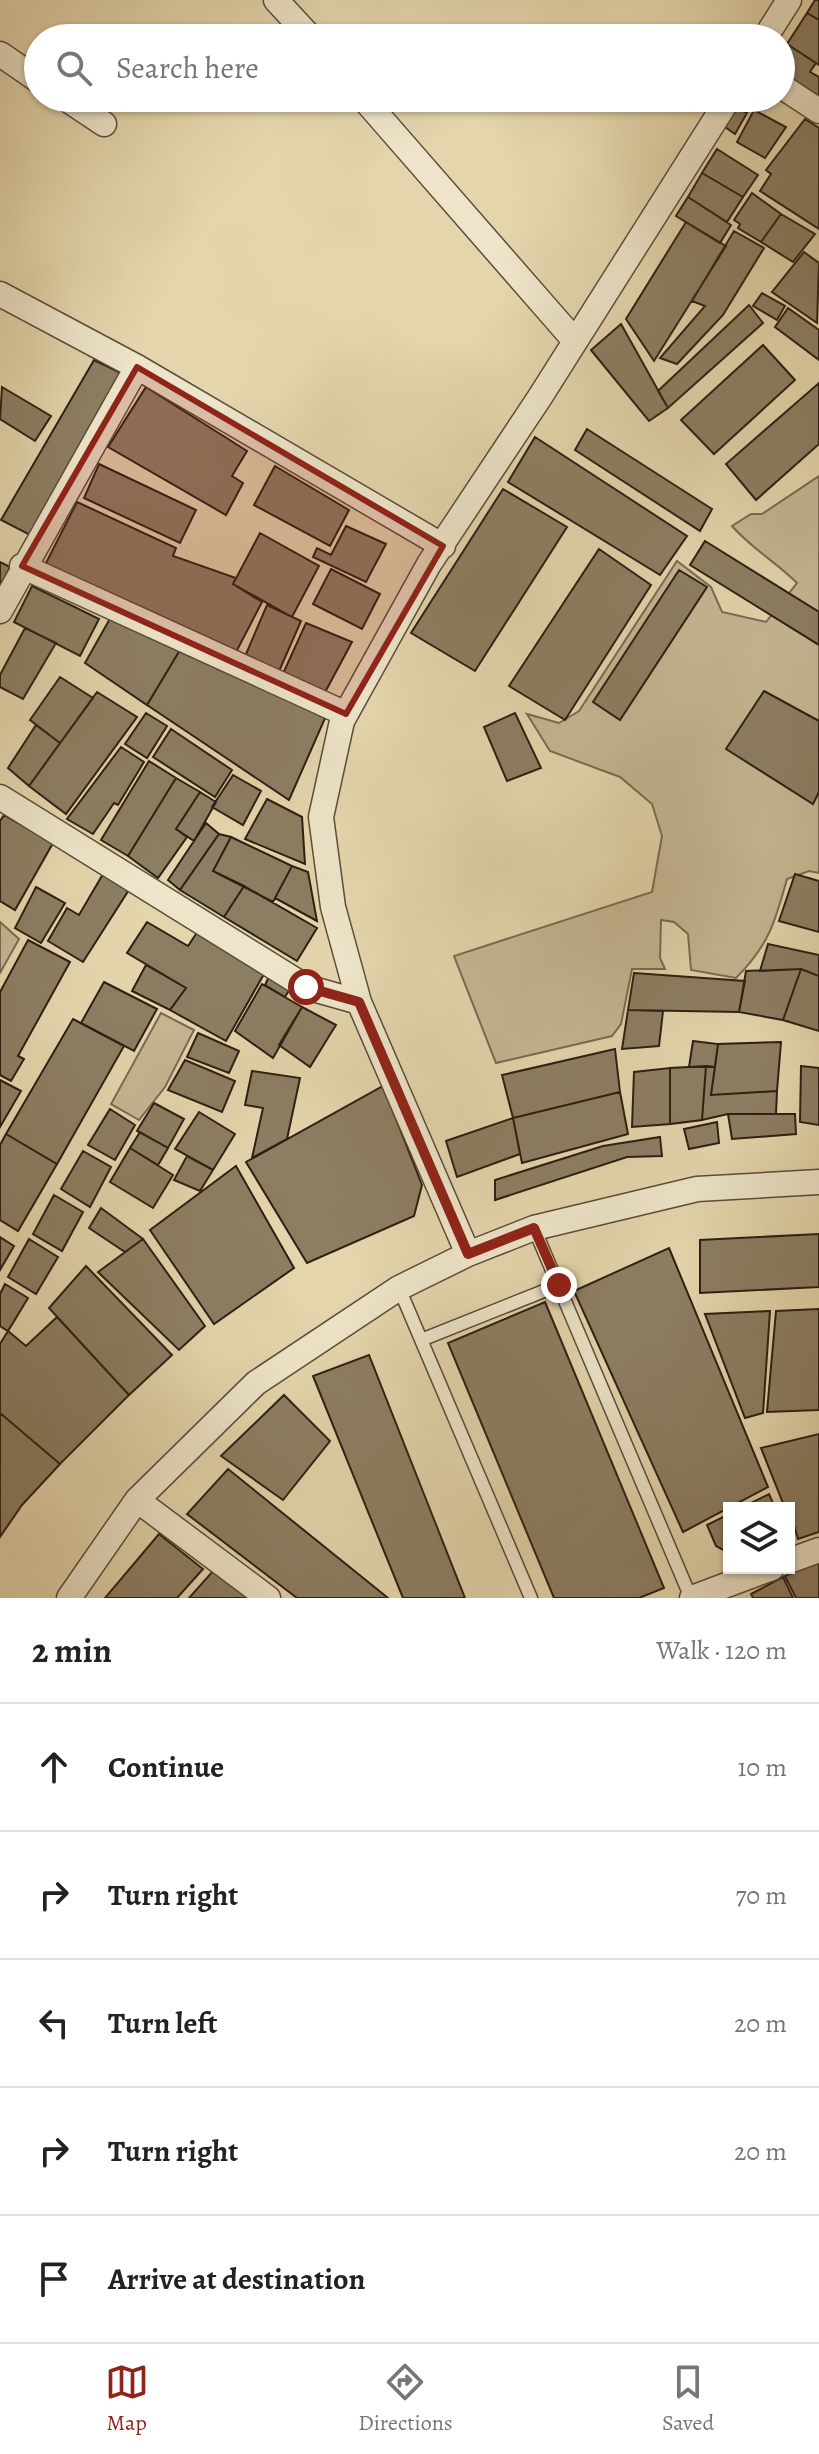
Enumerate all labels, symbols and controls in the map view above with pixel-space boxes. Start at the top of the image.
search box [24,24,795,112]
icon: search [52,46,96,90]
text: Search here [116,48,259,88]
route start [288,969,324,1005]
route end [541,1267,577,1303]
map controls [723,1502,795,1574]
button: layers [723,1502,795,1574]
text: 2 min [32,1627,112,1674]
text: Walk · 120 m [656,1633,787,1668]
icon: ahead [32,1745,76,1789]
text: Continue [108,1747,224,1787]
text: 10 m [737,1750,787,1785]
icon: right [32,1873,76,1917]
text: Turn right [108,1875,238,1915]
text: 70 m [735,1878,787,1913]
icon: left [32,2001,76,2045]
text: Turn left [108,2003,217,2043]
text: 20 m [734,2006,787,2041]
icon: right [32,2129,76,2173]
text: Turn right [108,2131,238,2171]
text: 20 m [734,2134,787,2169]
icon: arrive [32,2257,76,2301]
text: Arrive at destination [108,2259,365,2299]
tab: Map [105,2360,149,2438]
tab: Directions [358,2360,453,2438]
tab: Saved [662,2360,714,2438]

